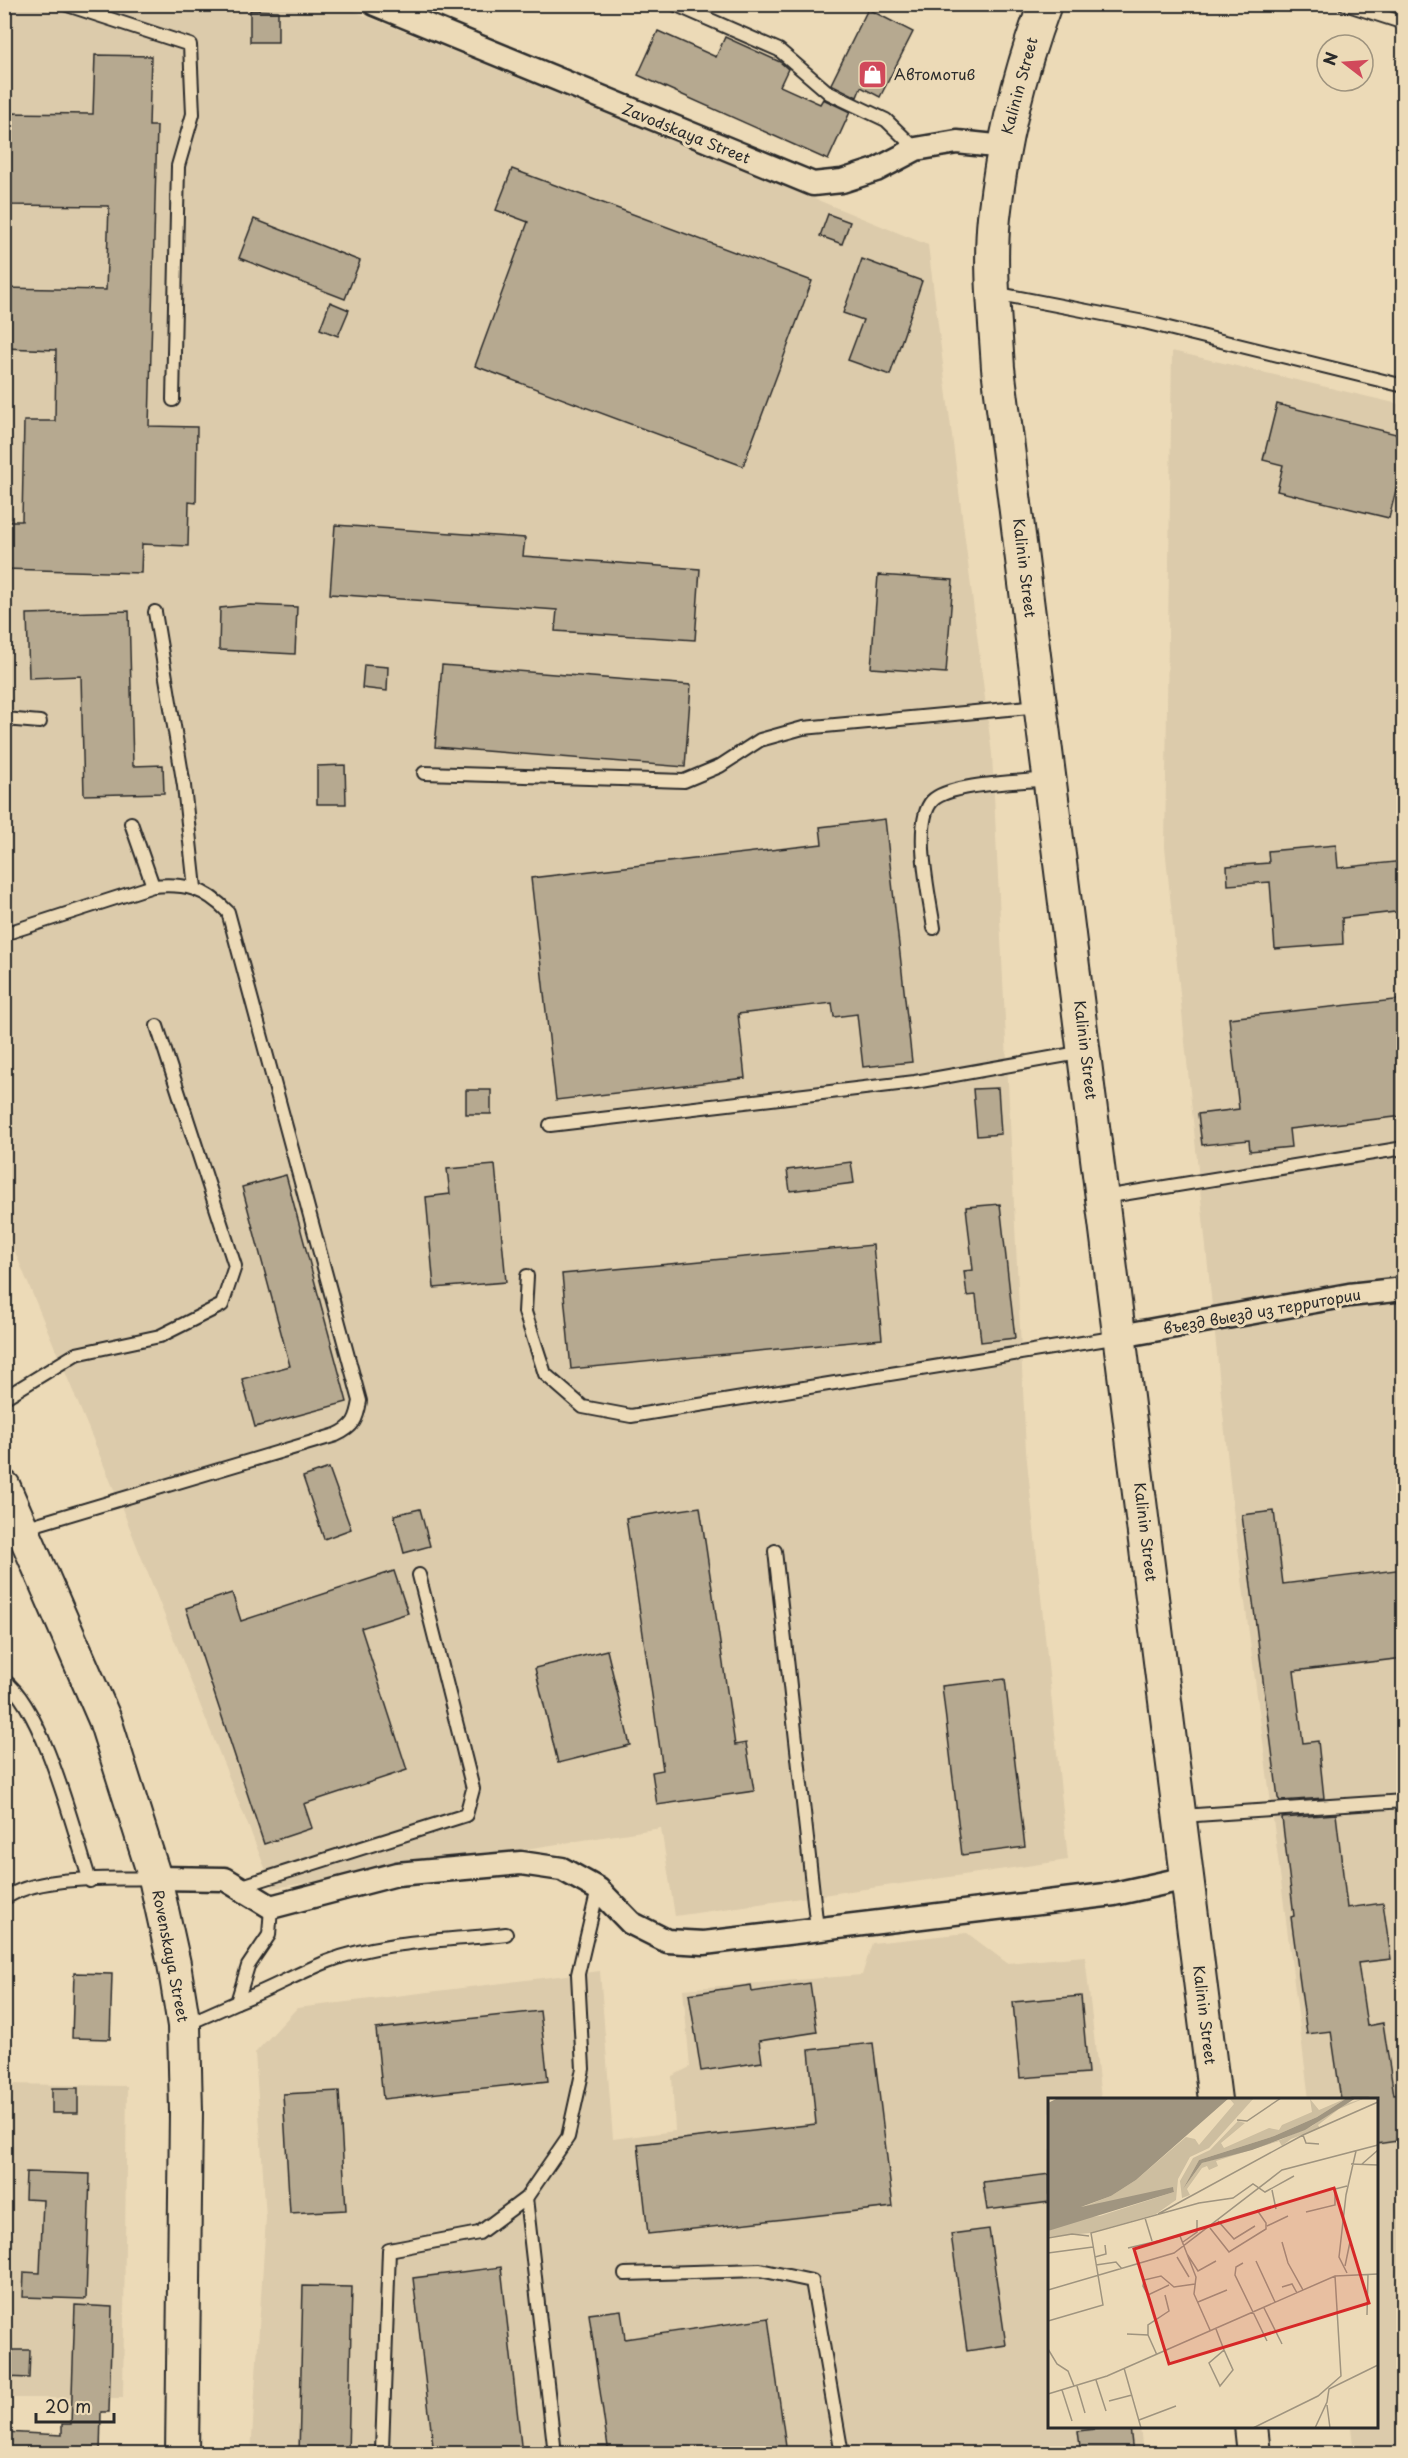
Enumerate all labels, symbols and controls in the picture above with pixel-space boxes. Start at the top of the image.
north arrow [1315,33,1375,93]
street label: Kalinin Street [995,34,1043,137]
text: N [1316,49,1343,68]
shop icon: Автомотив [857,59,889,91]
place label: Автомотив [894,62,975,85]
street label: Zavodskaya Street [619,96,754,169]
street label: Kalinin Street [1008,517,1043,619]
street label: Kalinin Street [1069,999,1104,1101]
street label: въезд выезд из территории [1161,1282,1362,1339]
street label: Kalinin Street [1129,1481,1164,1583]
street label: Rovenskaya Street [147,1887,196,2024]
street label: Kalinin Street [1188,1964,1223,2066]
inset map [1048,2098,1378,2428]
scale bar [36,2386,114,2424]
text: 20 m [45,2392,91,2419]

